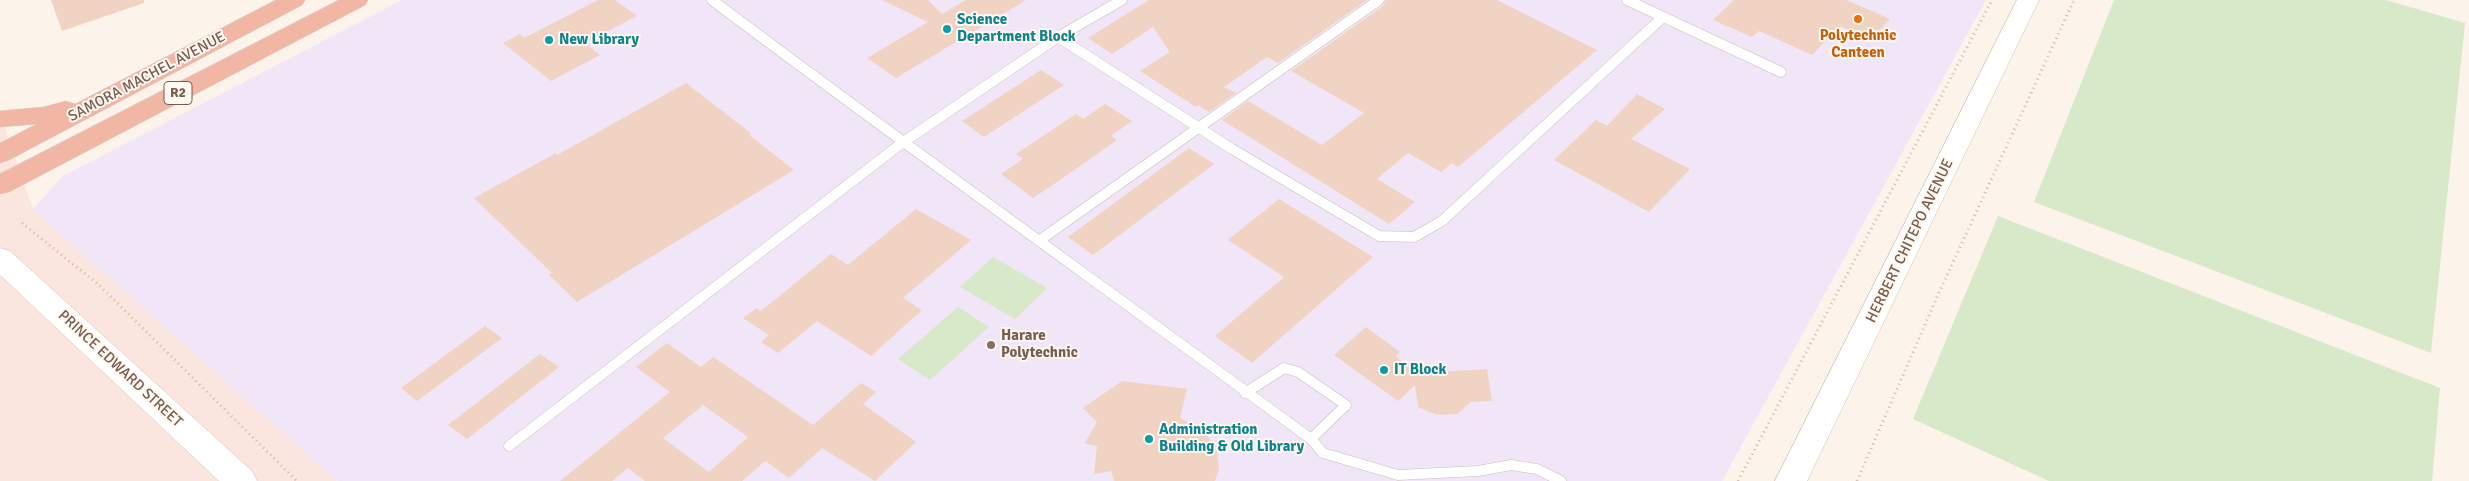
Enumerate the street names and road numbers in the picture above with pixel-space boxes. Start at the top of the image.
street label: SAMORA MACHEL AVENUE [66,28,228,126]
road number: R2 [164,82,192,105]
street label: HERBERT CHITEPO AVENUE [1862,156,1958,326]
street label: PRINCE EDWARD STREET [54,307,186,431]

